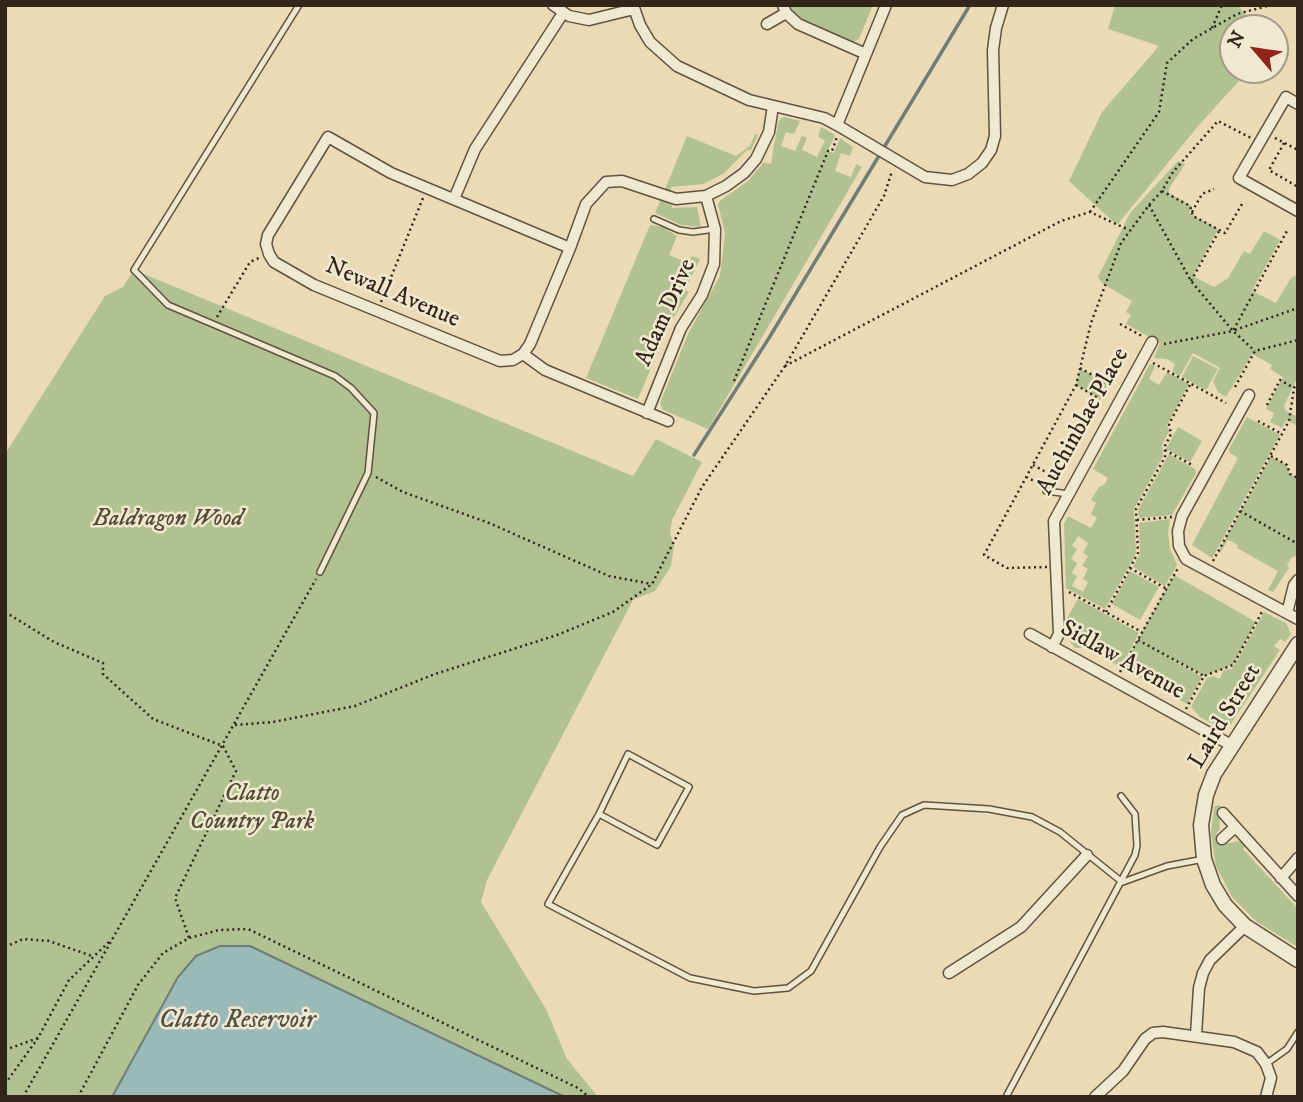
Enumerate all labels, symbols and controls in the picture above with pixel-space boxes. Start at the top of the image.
north arrow [1219,14,1289,84]
text: N [1223,27,1251,52]
street label: Newall Avenue [320,253,464,335]
street label: Adam Drive [631,255,703,371]
street label: Auchinblae Place [1032,343,1136,501]
park label: Baldragon Wood [93,506,243,534]
street label: Sidlaw Avenue [1055,615,1189,707]
street label: Laird Street [1184,660,1268,774]
park label: Clatto Country Park [190,781,314,837]
water label: Clatto Reservoir [159,1006,315,1038]

